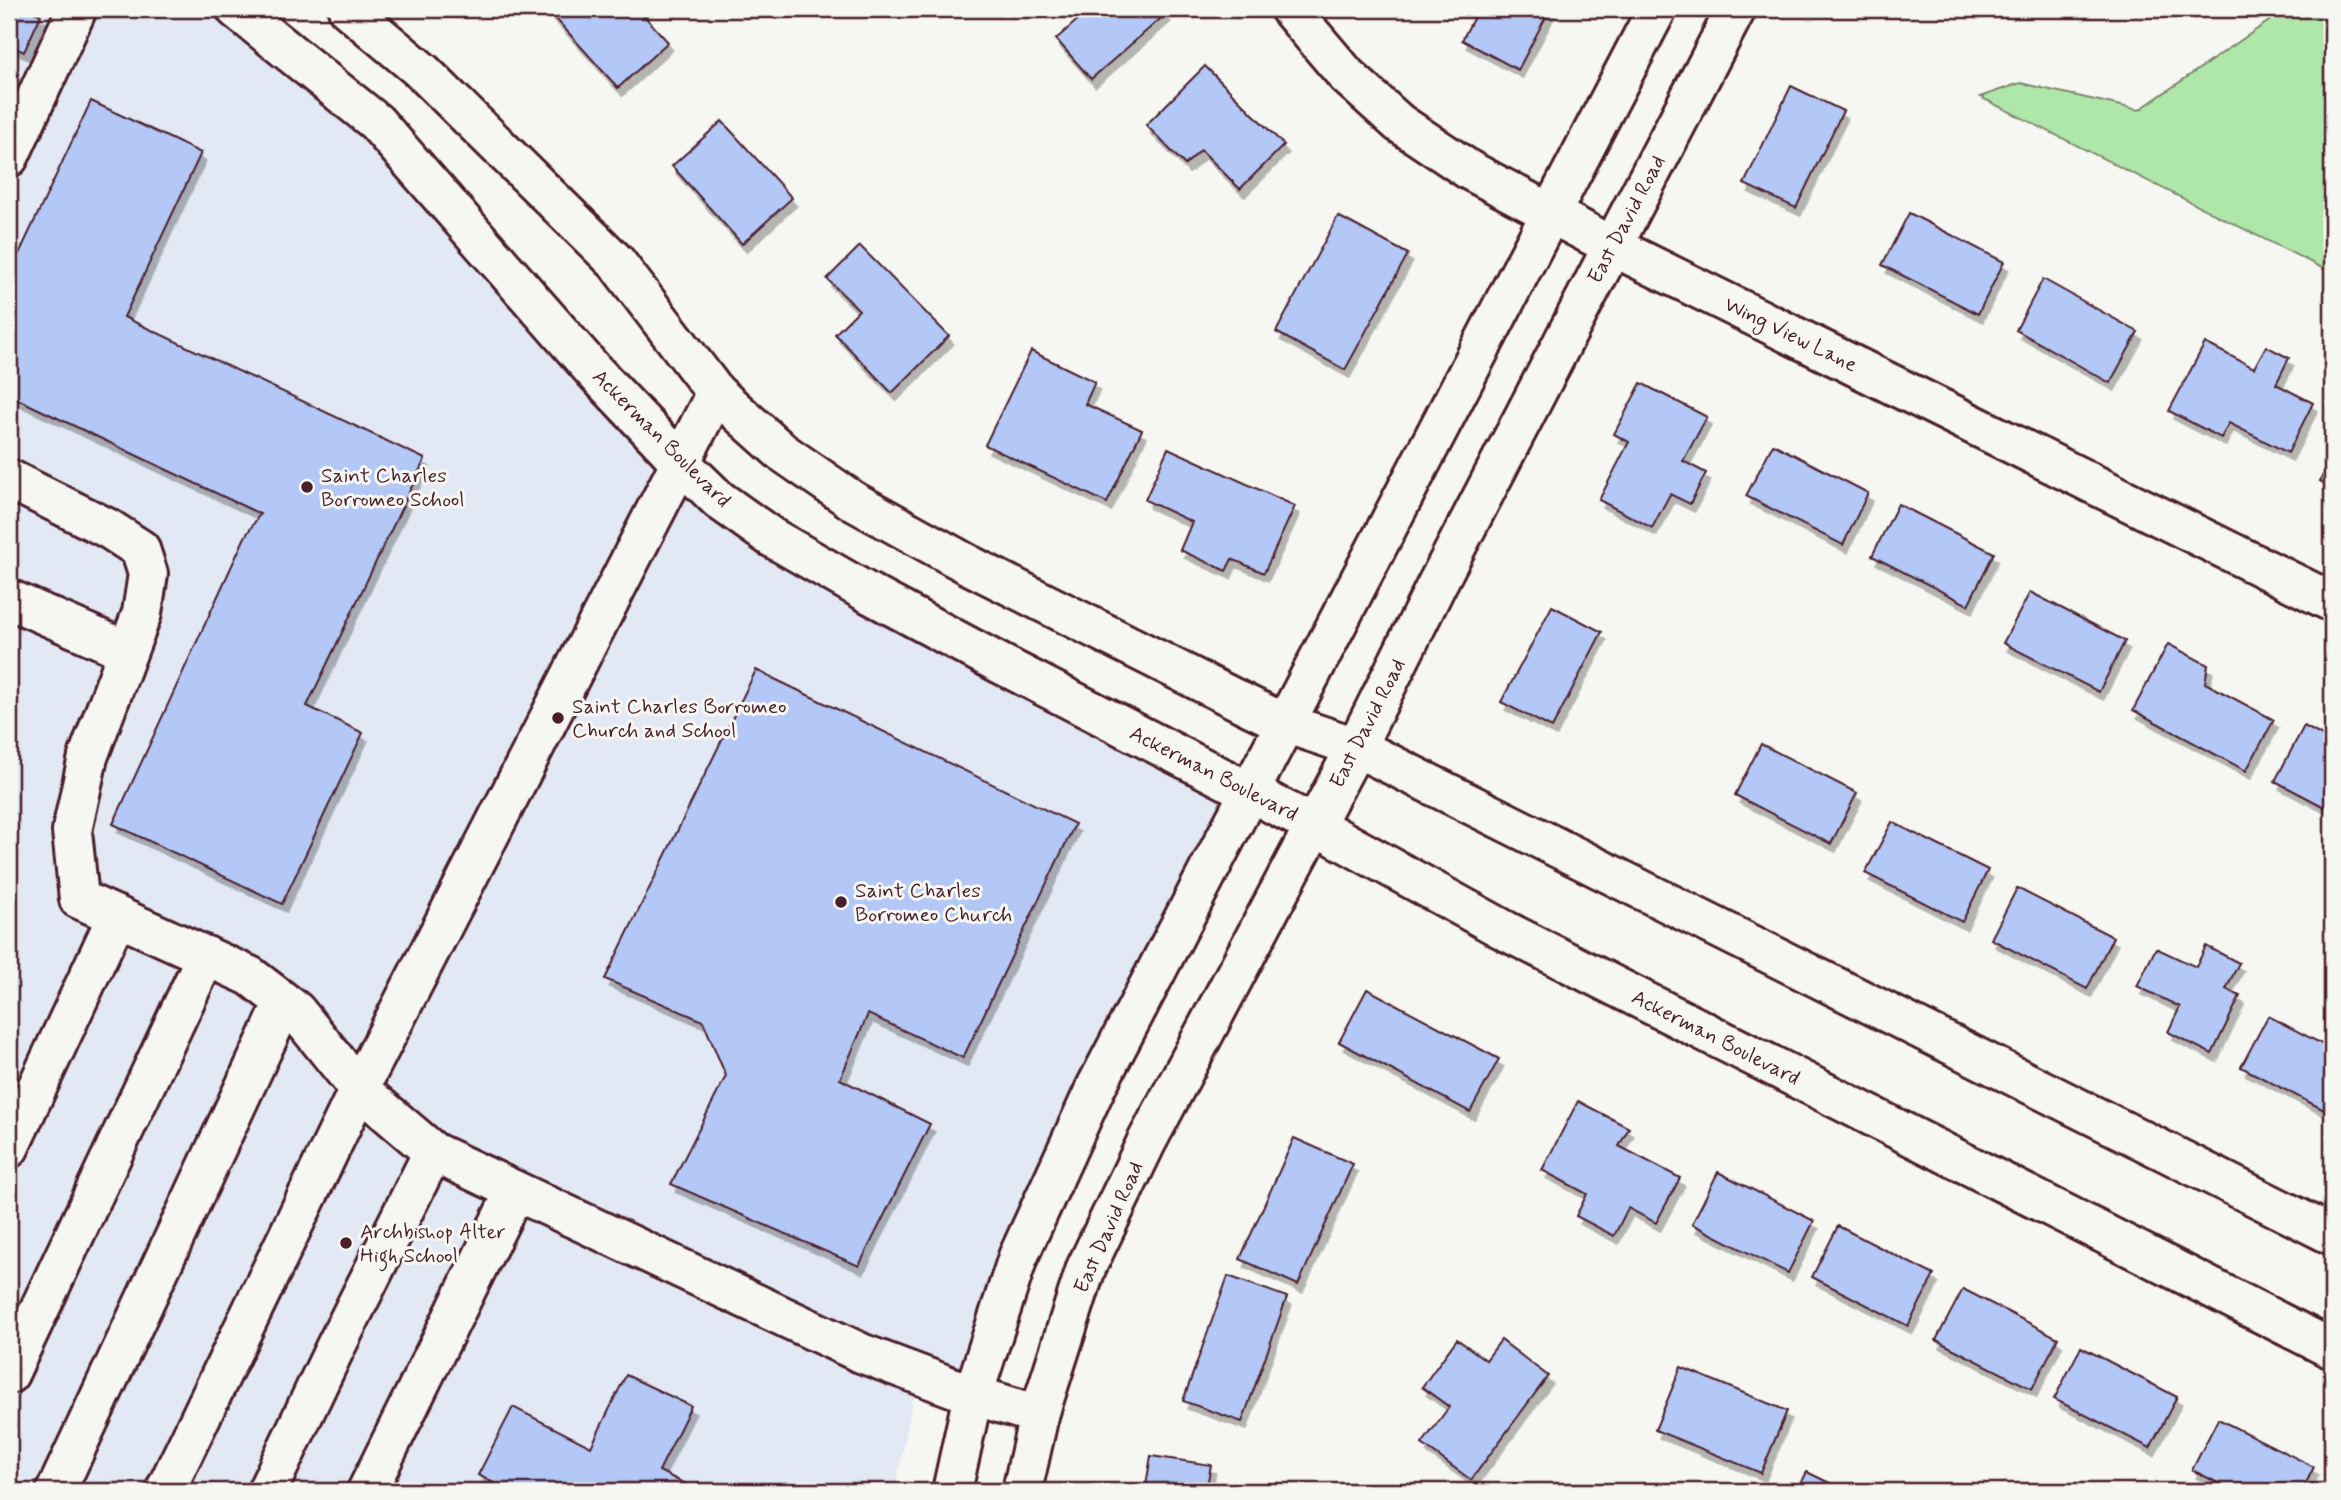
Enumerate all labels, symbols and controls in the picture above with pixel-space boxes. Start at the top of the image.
street label: East David Road [1581,150,1672,288]
street label: Wing View Lane [1719,291,1862,380]
street label: Ackerman Boulevard [586,363,737,514]
place label: Saint Charles Borromeo School [321,462,464,514]
marker: Saint Charles Borromeo School [299,479,315,495]
street label: East David Road [1323,654,1412,793]
place label: Saint Charles Borromeo Church and School [572,693,787,745]
marker: Saint Charles Borromeo Church and School [550,710,566,726]
street label: Ackerman Boulevard [1125,719,1302,828]
place label: Saint Charles Borromeo Church [855,877,1012,929]
marker: Saint Charles Borromeo Church [833,894,849,910]
street label: Ackerman Boulevard [1627,983,1804,1092]
street label: East David Road [1067,1157,1150,1298]
place label: Archbishop Alter High School [360,1218,506,1272]
marker: Archbishop Alter High School [338,1235,354,1251]

